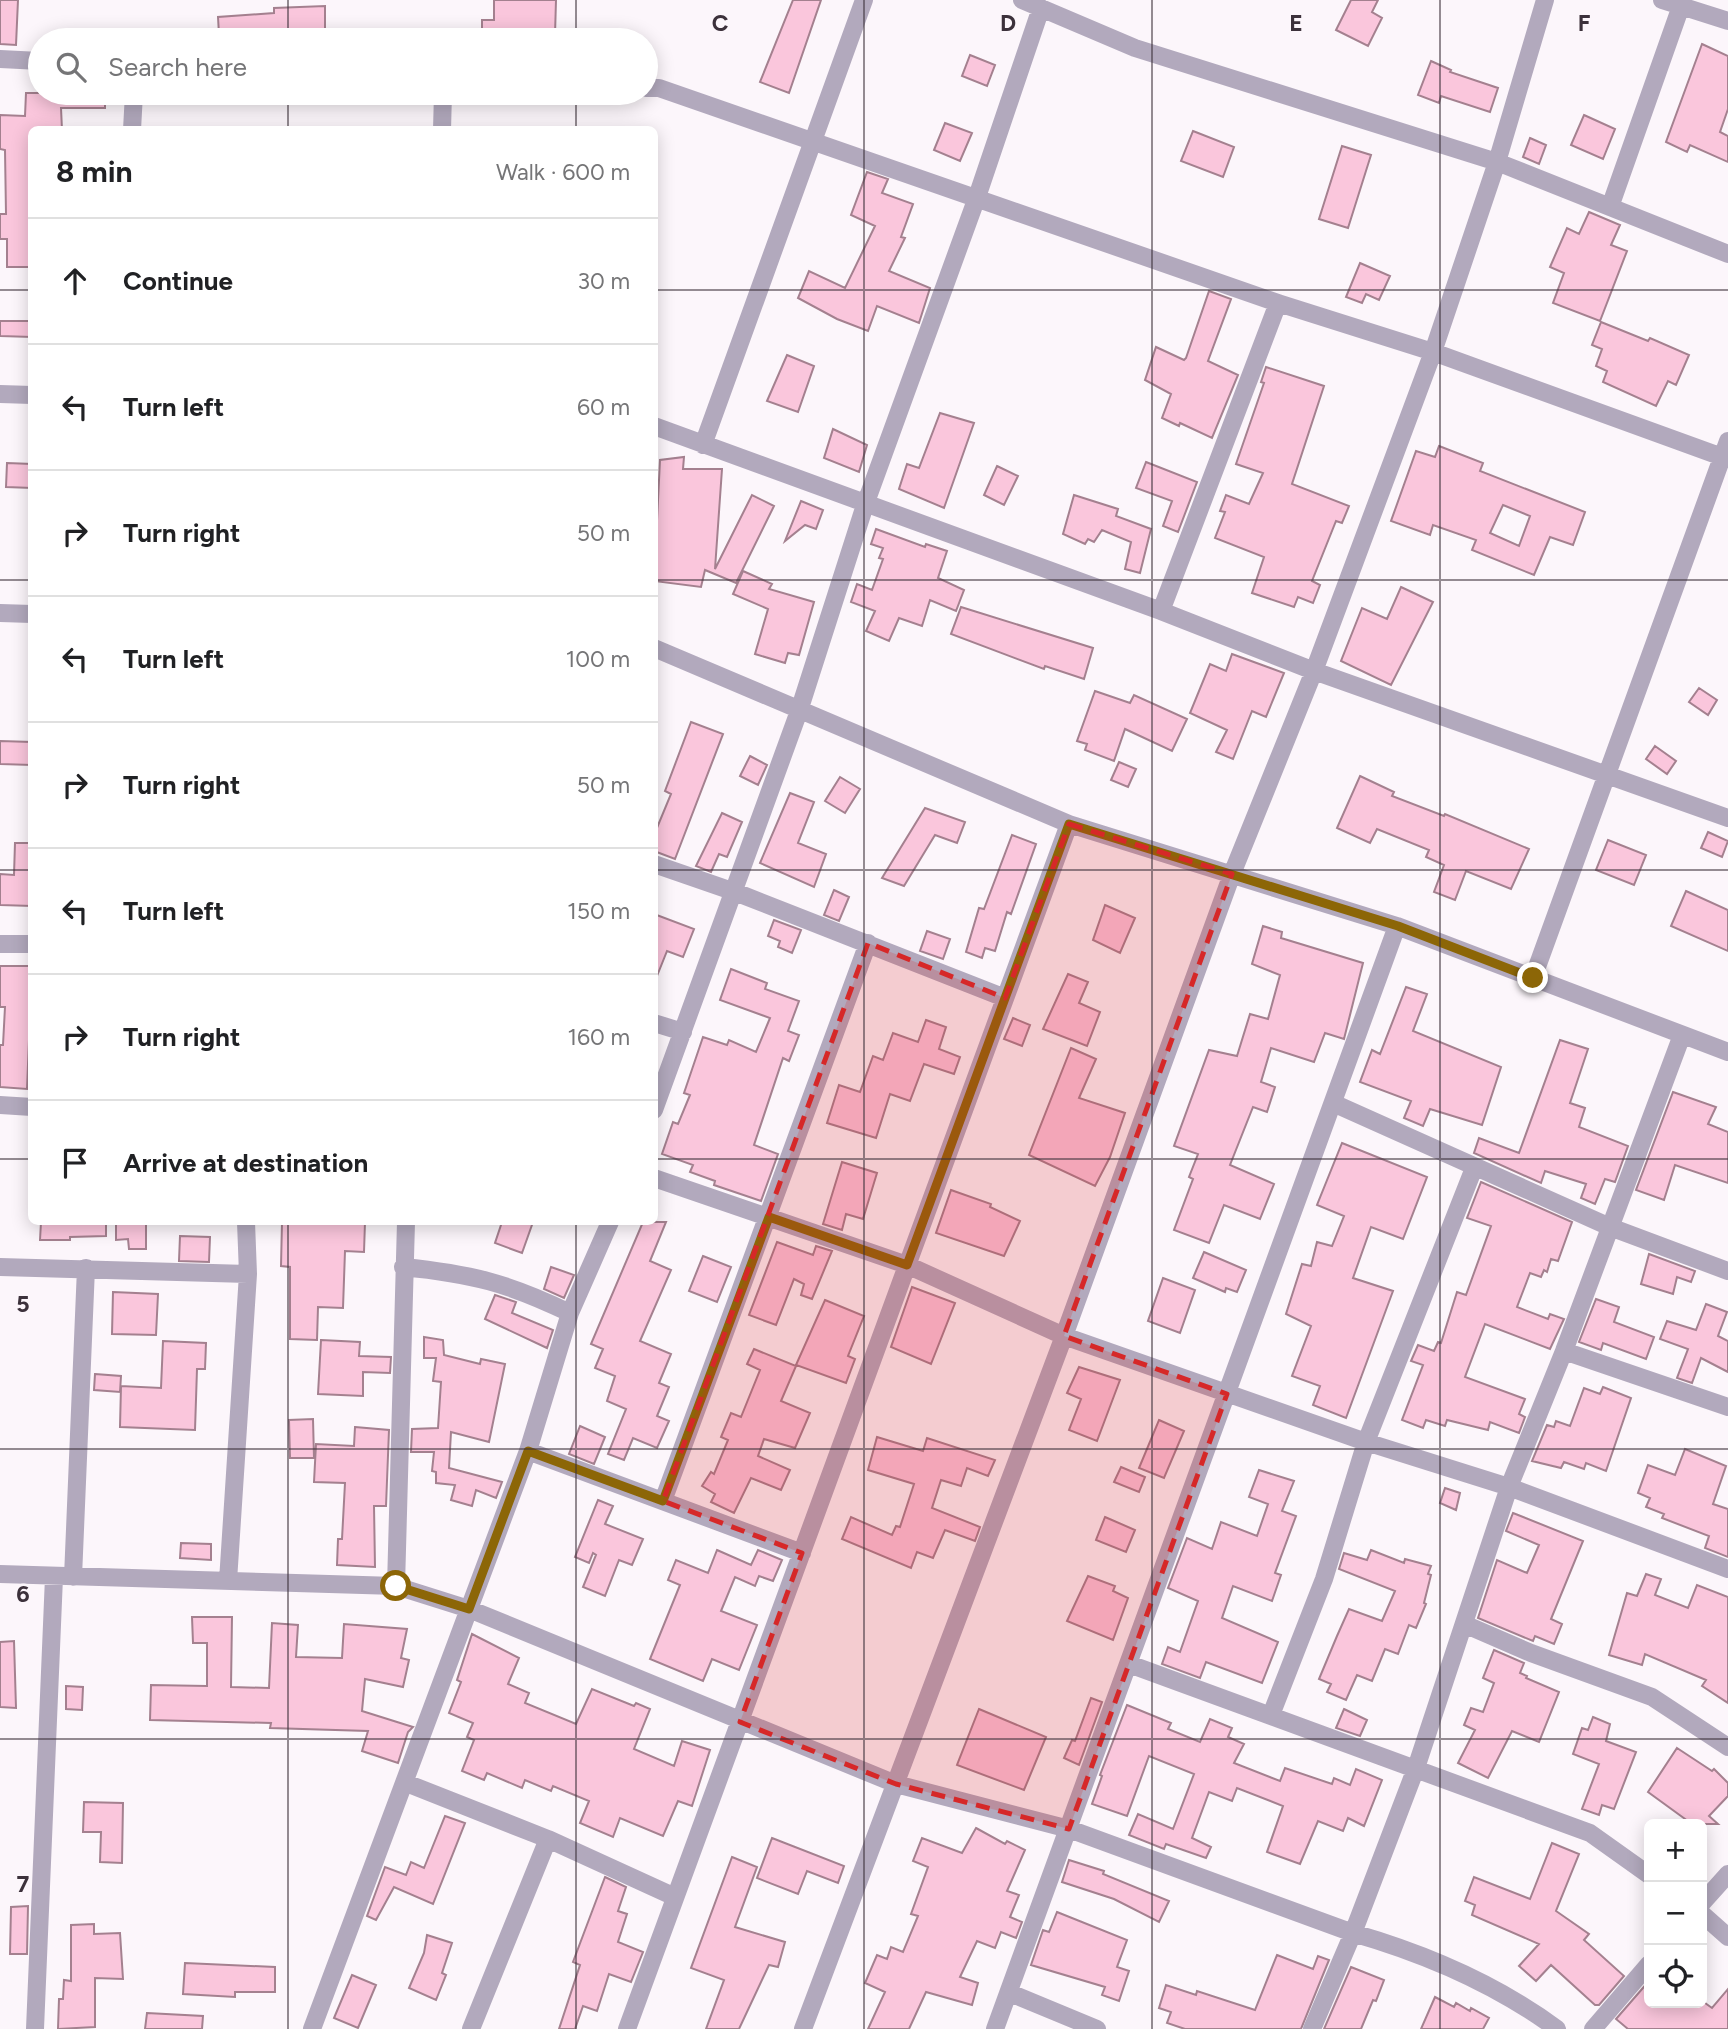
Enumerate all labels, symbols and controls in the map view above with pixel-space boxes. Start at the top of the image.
text: C [712,9,729,37]
text: D [1000,9,1016,37]
text: E [1289,9,1303,37]
text: F [1578,9,1591,37]
search box [28,28,658,105]
icon: search [52,48,90,86]
text: Search here [108,51,247,83]
text: 8 min [56,153,133,190]
text: Walk · 600 m [496,158,630,186]
icon: ahead [56,262,94,300]
text: Continue [123,265,233,297]
text: 30 m [577,267,630,295]
icon: left [56,388,94,426]
text: Turn left [123,391,224,423]
text: 60 m [577,393,630,421]
icon: right [56,514,94,552]
text: Turn right [123,517,240,549]
text: 50 m [577,519,630,547]
icon: left [56,640,94,678]
text: Turn left [123,643,224,675]
text: 100 m [566,645,630,673]
icon: right [56,766,94,804]
text: Turn right [123,769,240,801]
text: 50 m [577,771,630,799]
icon: left [56,892,94,930]
text: Turn left [123,895,224,927]
text: 150 m [567,897,630,925]
route end [1517,962,1548,993]
icon: right [56,1018,94,1056]
text: Turn right [123,1021,240,1053]
text: 160 m [567,1023,630,1051]
icon: arrive [56,1144,94,1182]
text: Arrive at destination [123,1147,368,1179]
text: 5 [16,1290,30,1318]
route start [380,1570,411,1601]
text: 6 [16,1580,30,1608]
map controls [1644,1819,1707,2008]
button: + [1644,1819,1707,1882]
text: 7 [17,1870,30,1898]
button: − [1644,1882,1707,1945]
button: locate [1644,1945,1707,2008]

